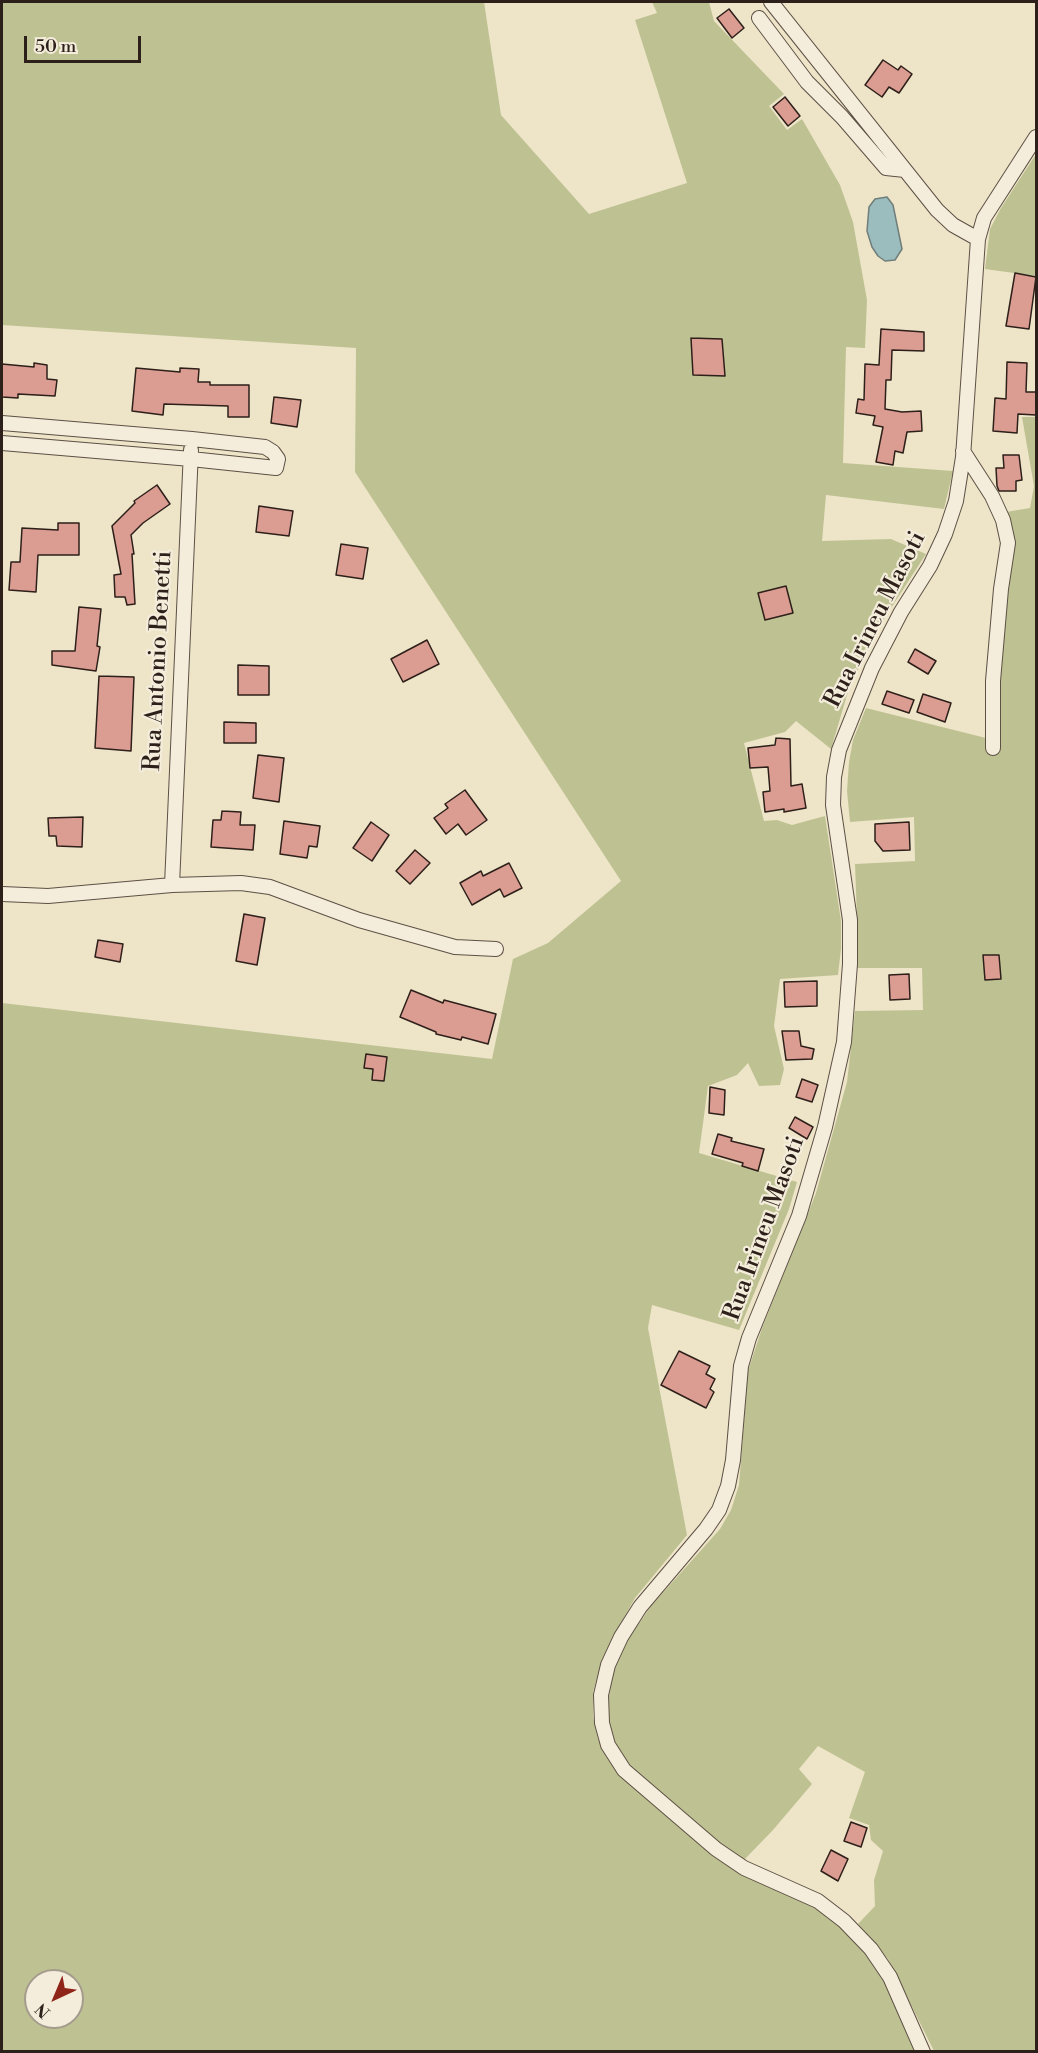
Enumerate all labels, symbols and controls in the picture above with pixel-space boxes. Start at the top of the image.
scale bar [27,24,144,62]
text: 50 m [35,35,76,58]
street label: Rua Irineu Masoti [819,527,933,713]
street label: Rua Antonio Benetti [139,550,179,772]
street label: Rua Irineu Masoti [718,1133,812,1325]
north arrow [24,1969,84,2029]
text: N [31,1999,54,2022]

